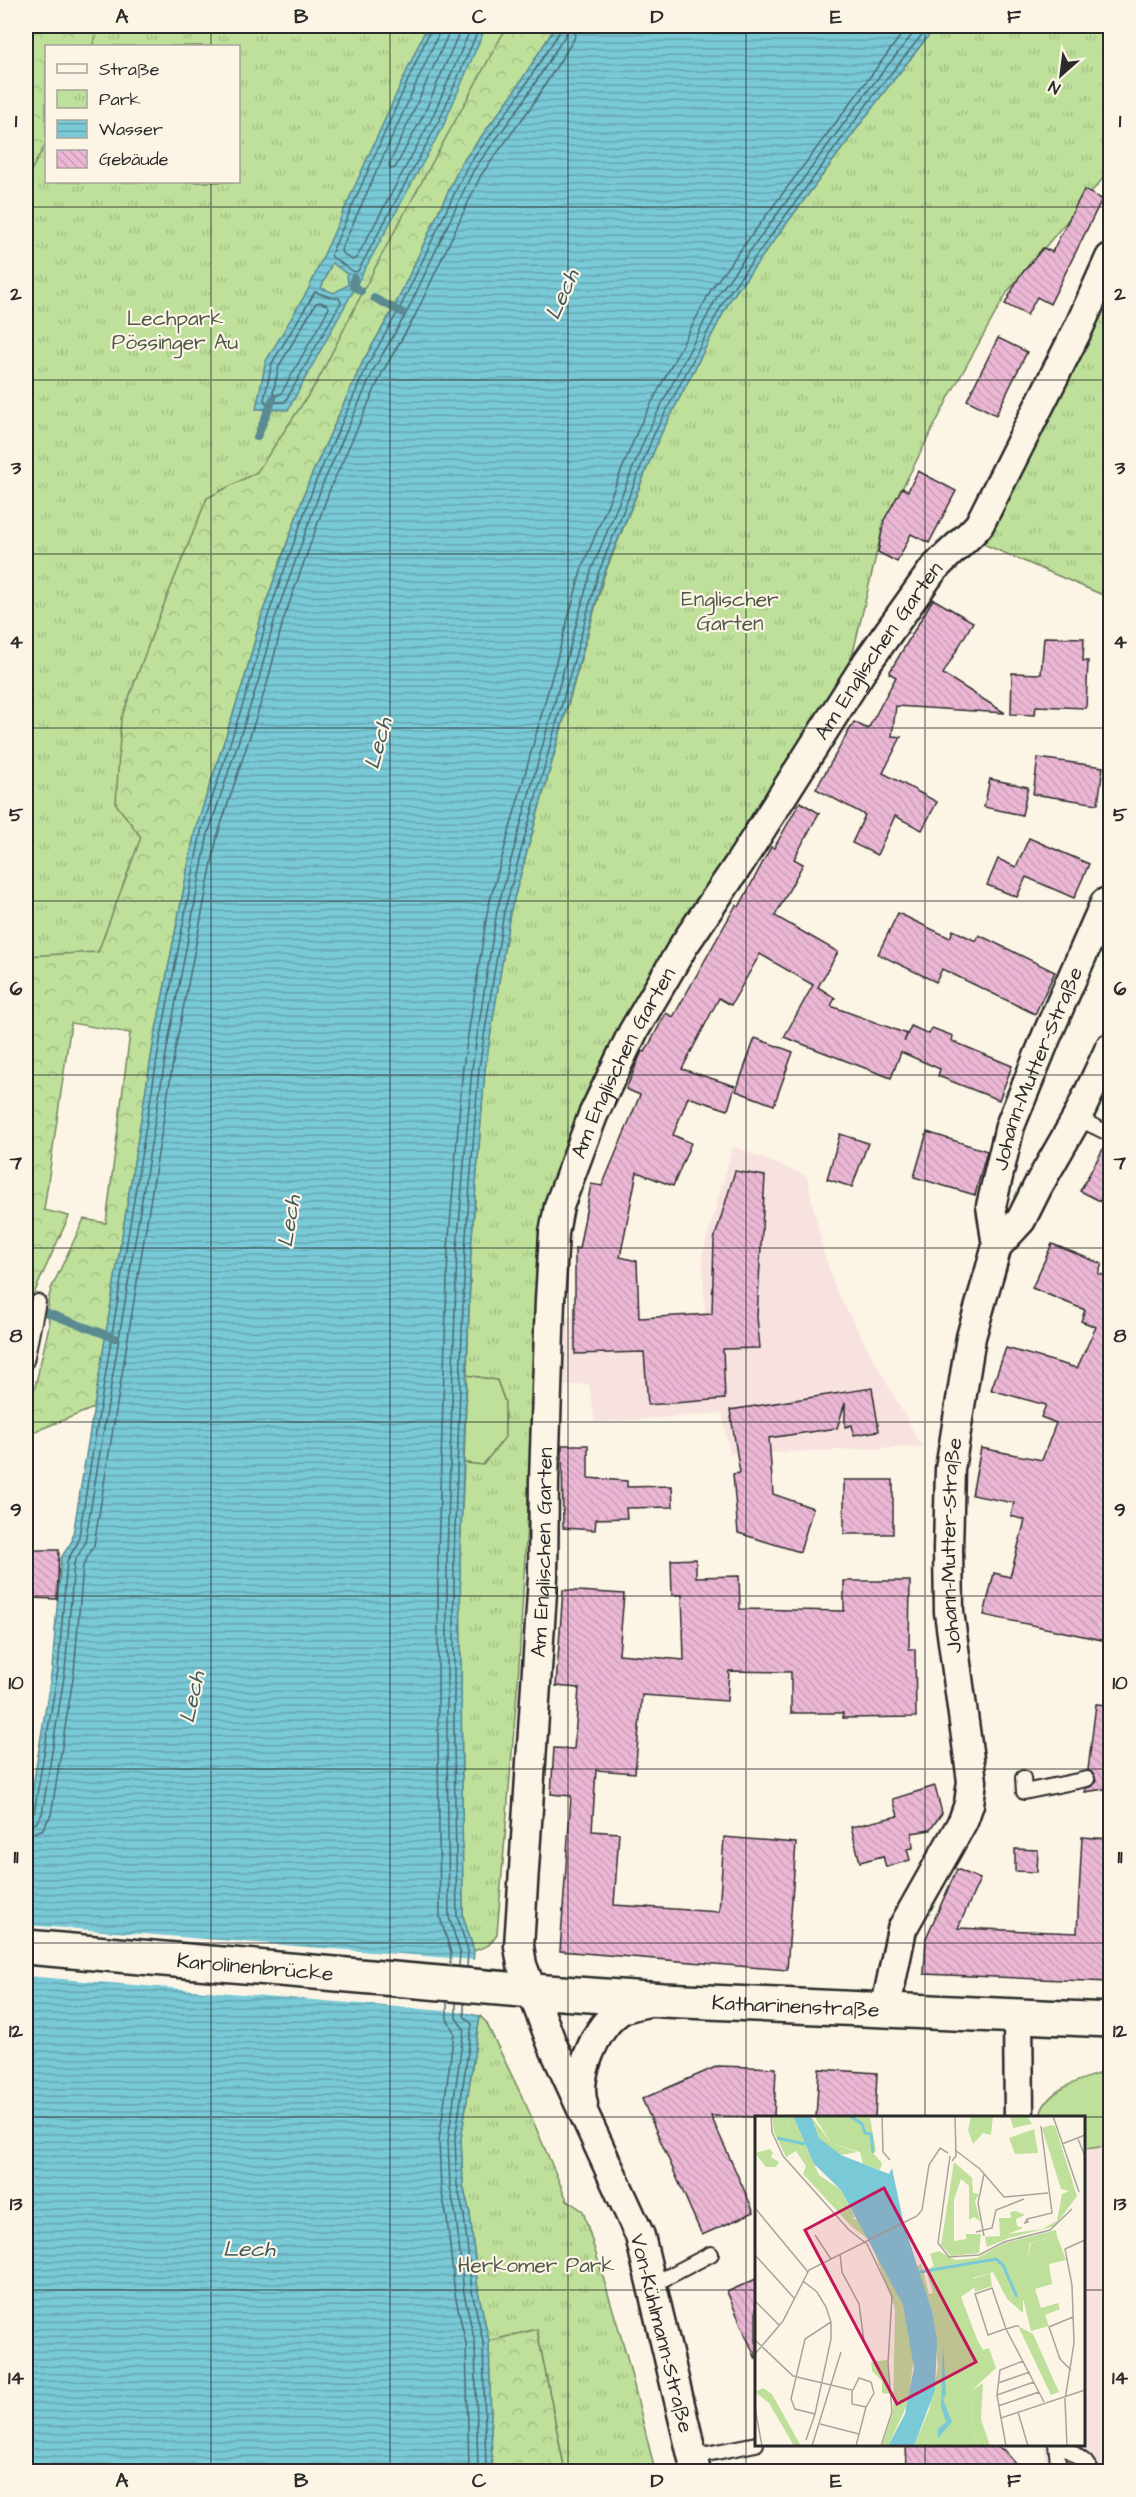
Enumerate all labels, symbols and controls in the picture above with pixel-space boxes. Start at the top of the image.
text: A [116,3,129,31]
text: B [294,3,309,31]
text: C [472,3,487,31]
text: D [651,3,664,31]
text: E [830,3,842,31]
text: F [1007,3,1022,31]
legend [45,45,240,183]
north arrow [1031,45,1091,105]
text: Straße [99,57,160,82]
text: N [1045,75,1064,99]
text: Park [99,87,141,112]
text: 1 [15,107,18,135]
text: 1 [1119,107,1122,135]
text: Wasser [99,117,163,142]
text: Gebäude [99,147,169,172]
water label: Lech [538,264,588,325]
text: 2 [9,280,22,308]
text: 2 [1113,280,1126,308]
park label: Lechpark Pössinger Au [112,304,238,359]
text: 3 [10,454,22,482]
text: 3 [1114,454,1126,482]
street label: Am Englischen Garten [808,555,949,746]
park label: Englischer Garten [681,585,779,638]
text: 4 [9,628,23,656]
text: 4 [1113,628,1127,656]
water label: Lech [357,713,400,772]
text: 5 [9,801,24,829]
text: 5 [1113,801,1128,829]
street label: Am Englischen Garten [564,962,683,1163]
street label: Johann-Mutter-Straße [986,962,1090,1173]
text: 6 [10,975,23,1003]
text: 6 [1114,975,1127,1003]
text: 7 [9,1149,23,1177]
text: 7 [1113,1149,1127,1177]
water label: Lech [270,1192,309,1249]
text: 8 [10,1322,23,1350]
text: 8 [1114,1322,1127,1350]
street label: Johann-Mutter-Straße [934,1435,970,1655]
street label: Am Englischen Garten [524,1447,560,1658]
text: 9 [10,1496,22,1524]
text: 9 [1114,1496,1126,1524]
water label: Lech [172,1668,213,1726]
text: 10 [8,1669,24,1697]
text: 10 [1112,1669,1128,1697]
text: 11 [13,1843,19,1871]
text: 11 [1117,1843,1123,1871]
street label: Karolinenbrücke [175,1946,335,1989]
street label: Katharinenstraße [711,1988,880,2025]
text: 12 [9,2017,24,2045]
text: 12 [1113,2017,1128,2045]
inset map [755,2116,1085,2446]
text: 13 [10,2190,23,2218]
text: 13 [1114,2190,1127,2218]
street label: Von-Kühlmann-Straße [623,2231,700,2436]
water label: Lech [223,2234,276,2265]
park label: Herkomer Park [458,2251,614,2280]
text: 14 [8,2364,24,2392]
text: 14 [1112,2364,1128,2392]
text: A [116,2467,129,2495]
text: B [294,2467,309,2495]
text: C [472,2467,487,2495]
text: D [651,2467,664,2495]
text: E [830,2467,842,2495]
text: F [1007,2467,1022,2495]

